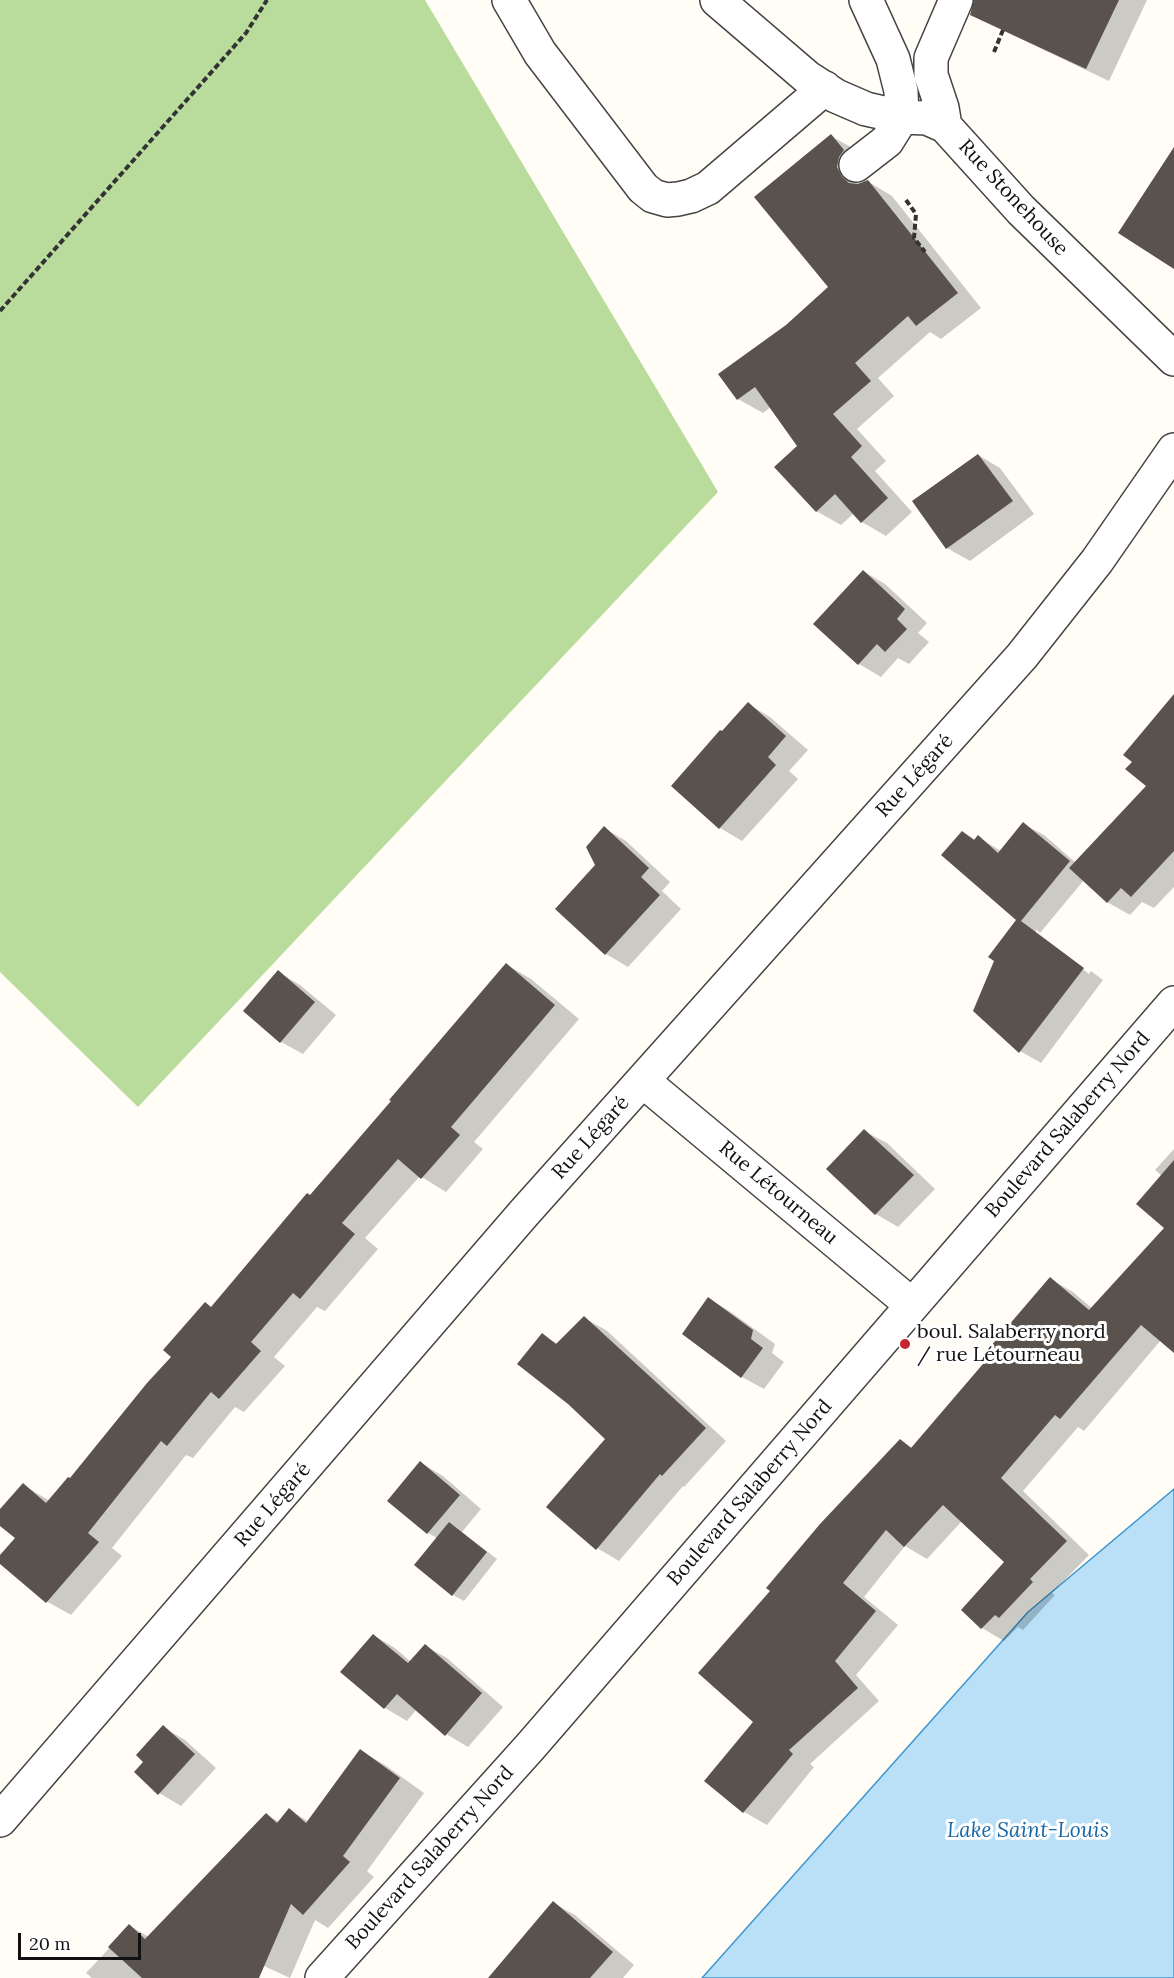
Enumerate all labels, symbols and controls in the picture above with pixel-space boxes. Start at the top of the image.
street label: Rue Stonehouse [953,135,1073,261]
street label: Rue Légaré [871,729,959,823]
street label: Boulevard Salaberry Nord [981,1027,1155,1223]
street label: Rue Légaré [547,1091,635,1185]
street label: Rue Létourneau [714,1136,842,1250]
place label: boul. Salaberry nord / rue Létourneau [917,1320,1106,1367]
marker: boul. Salaberry nord / rue Létourneau [898,1337,912,1351]
street label: Boulevard Salaberry Nord [663,1395,837,1591]
street label: Rue Légaré [230,1458,316,1552]
street label: Boulevard Salaberry Nord [341,1761,519,1955]
water label: Lake Saint-Louis [947,1818,1109,1844]
scale bar [21,1921,144,1959]
text: 20 m [29,1932,71,1955]

